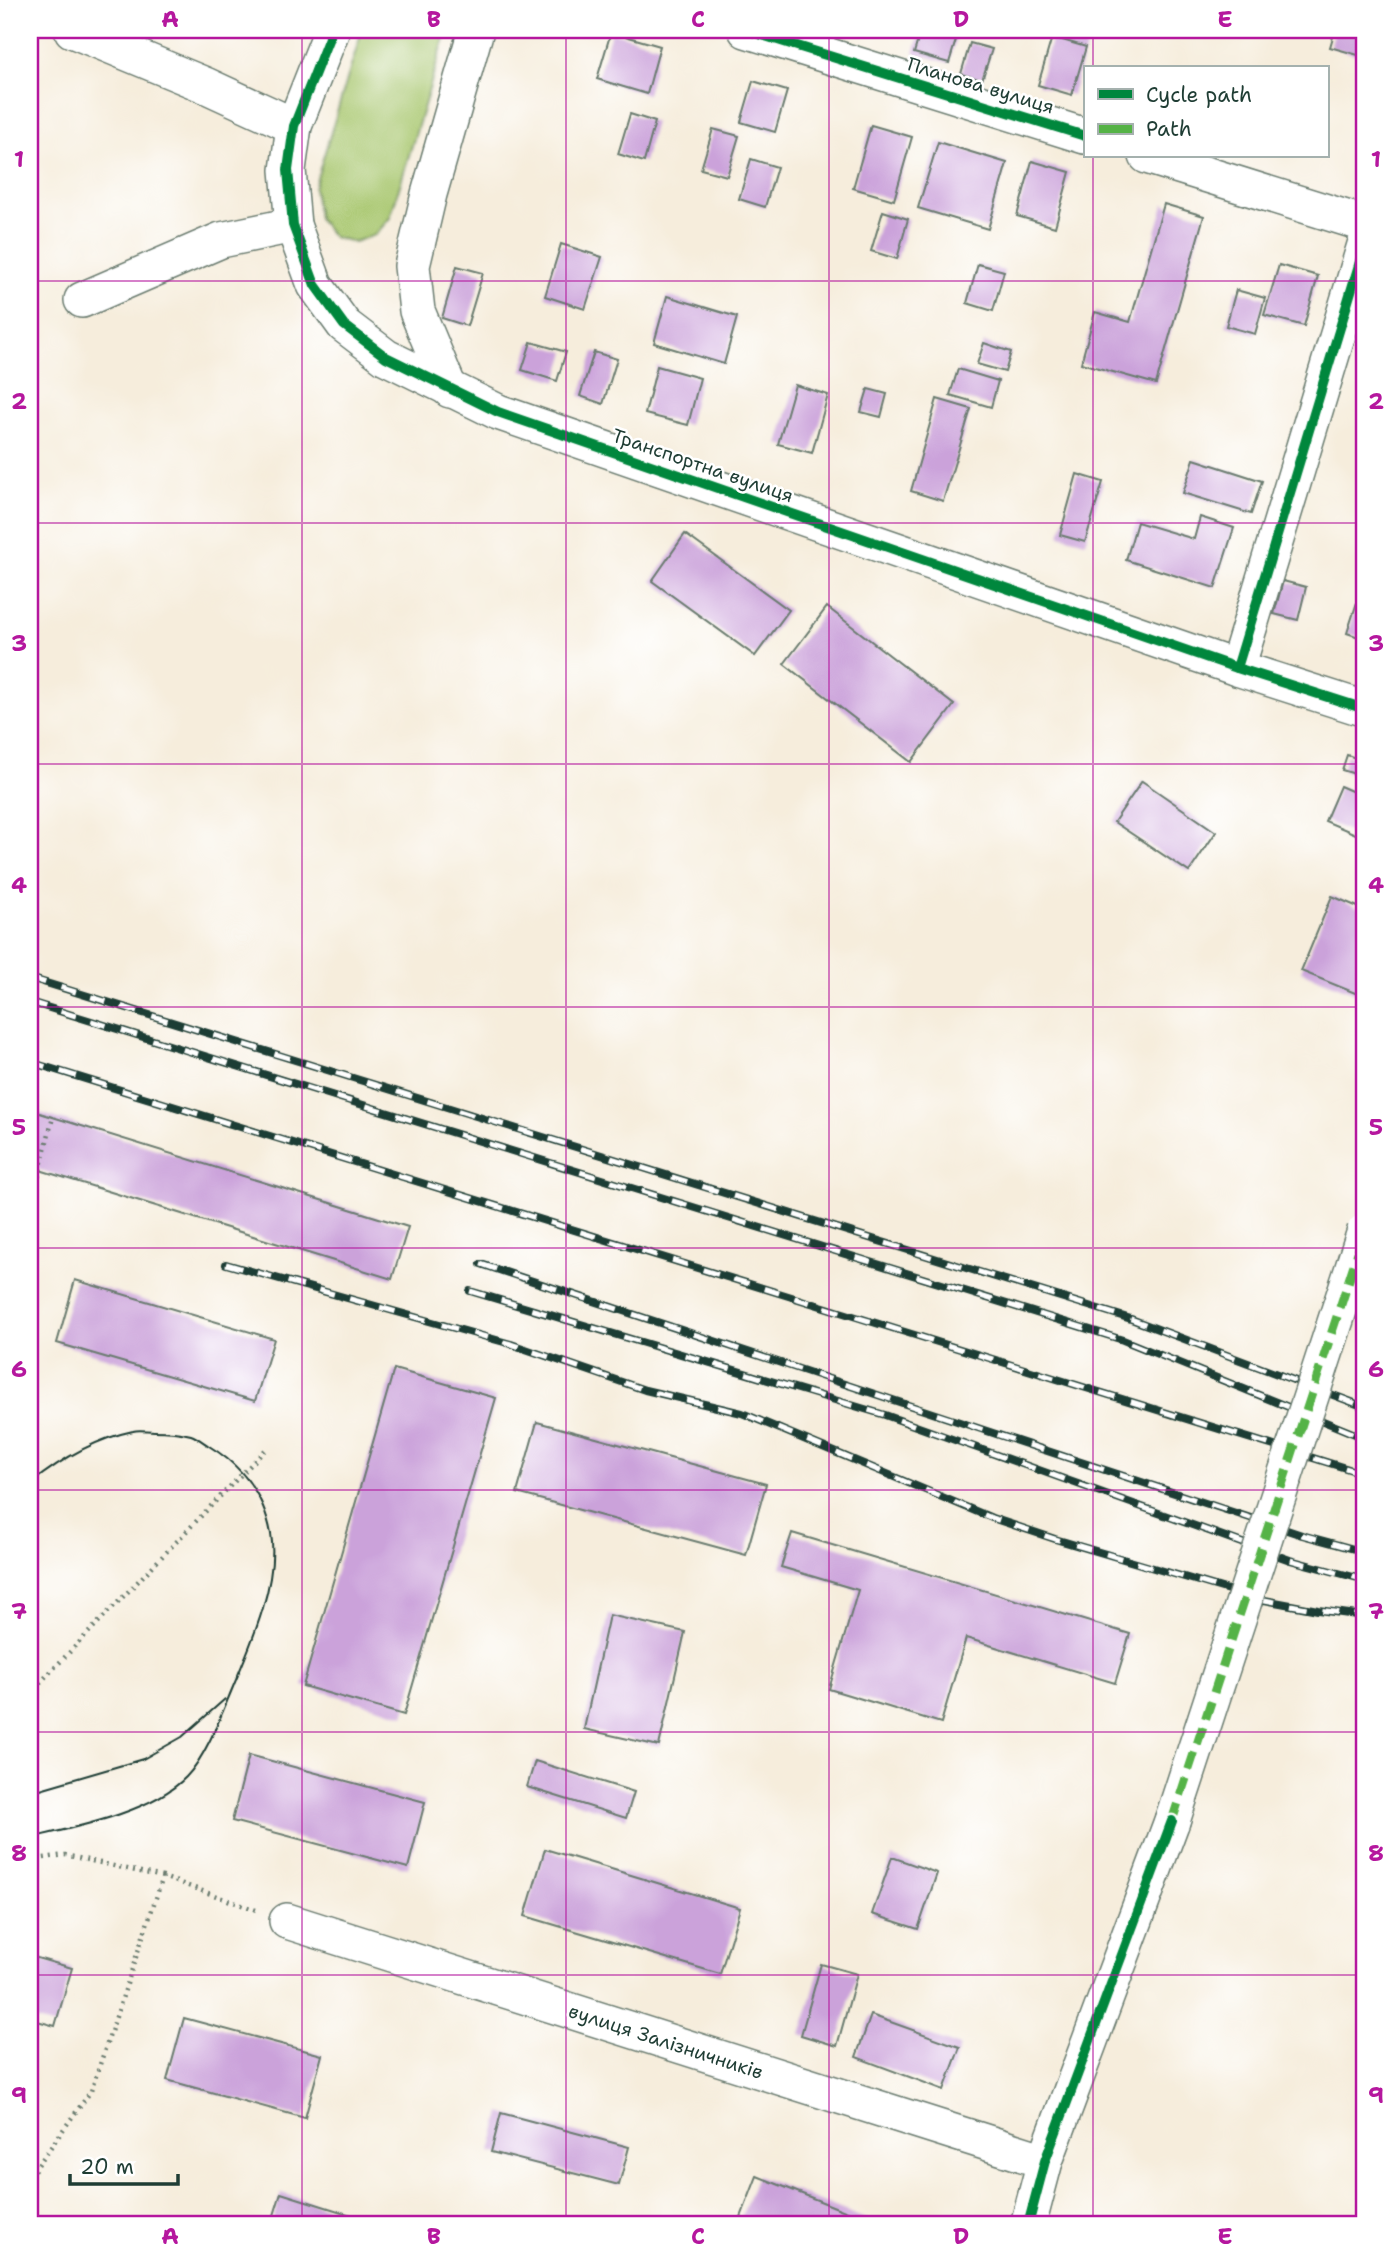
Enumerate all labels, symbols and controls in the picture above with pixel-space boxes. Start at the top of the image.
text: A [161,4,179,34]
text: B [427,4,441,34]
text: C [691,4,705,34]
text: D [953,4,969,34]
text: E [1217,4,1233,34]
street label: Планова вулиця [904,51,1057,120]
legend [1084,66,1328,158]
text: Cycle path [1146,81,1252,109]
text: Path [1146,115,1192,143]
text: 1 [14,144,24,174]
text: 1 [1371,144,1381,174]
text: 2 [11,386,27,416]
text: 2 [1368,386,1384,416]
street label: Транспортна вулиця [609,423,797,508]
text: 3 [11,628,27,658]
text: 3 [1368,628,1384,658]
text: 4 [11,870,27,900]
text: 4 [1368,870,1384,900]
text: 5 [12,1112,26,1142]
text: 5 [1369,1112,1383,1142]
text: 6 [11,1354,27,1384]
text: 6 [1368,1354,1384,1384]
text: 7 [11,1596,27,1626]
text: 7 [1368,1596,1384,1626]
text: 8 [11,1838,27,1868]
text: 8 [1368,1838,1384,1868]
street label: вулиця Залізничників [566,1998,766,2085]
text: 9 [11,2080,27,2110]
text: 9 [1368,2080,1384,2110]
scale bar [70,2143,178,2187]
text: 20 m [80,2153,134,2181]
text: A [161,2221,179,2251]
text: B [427,2221,441,2251]
text: C [691,2221,705,2251]
text: D [953,2221,969,2251]
text: E [1217,2221,1233,2251]

